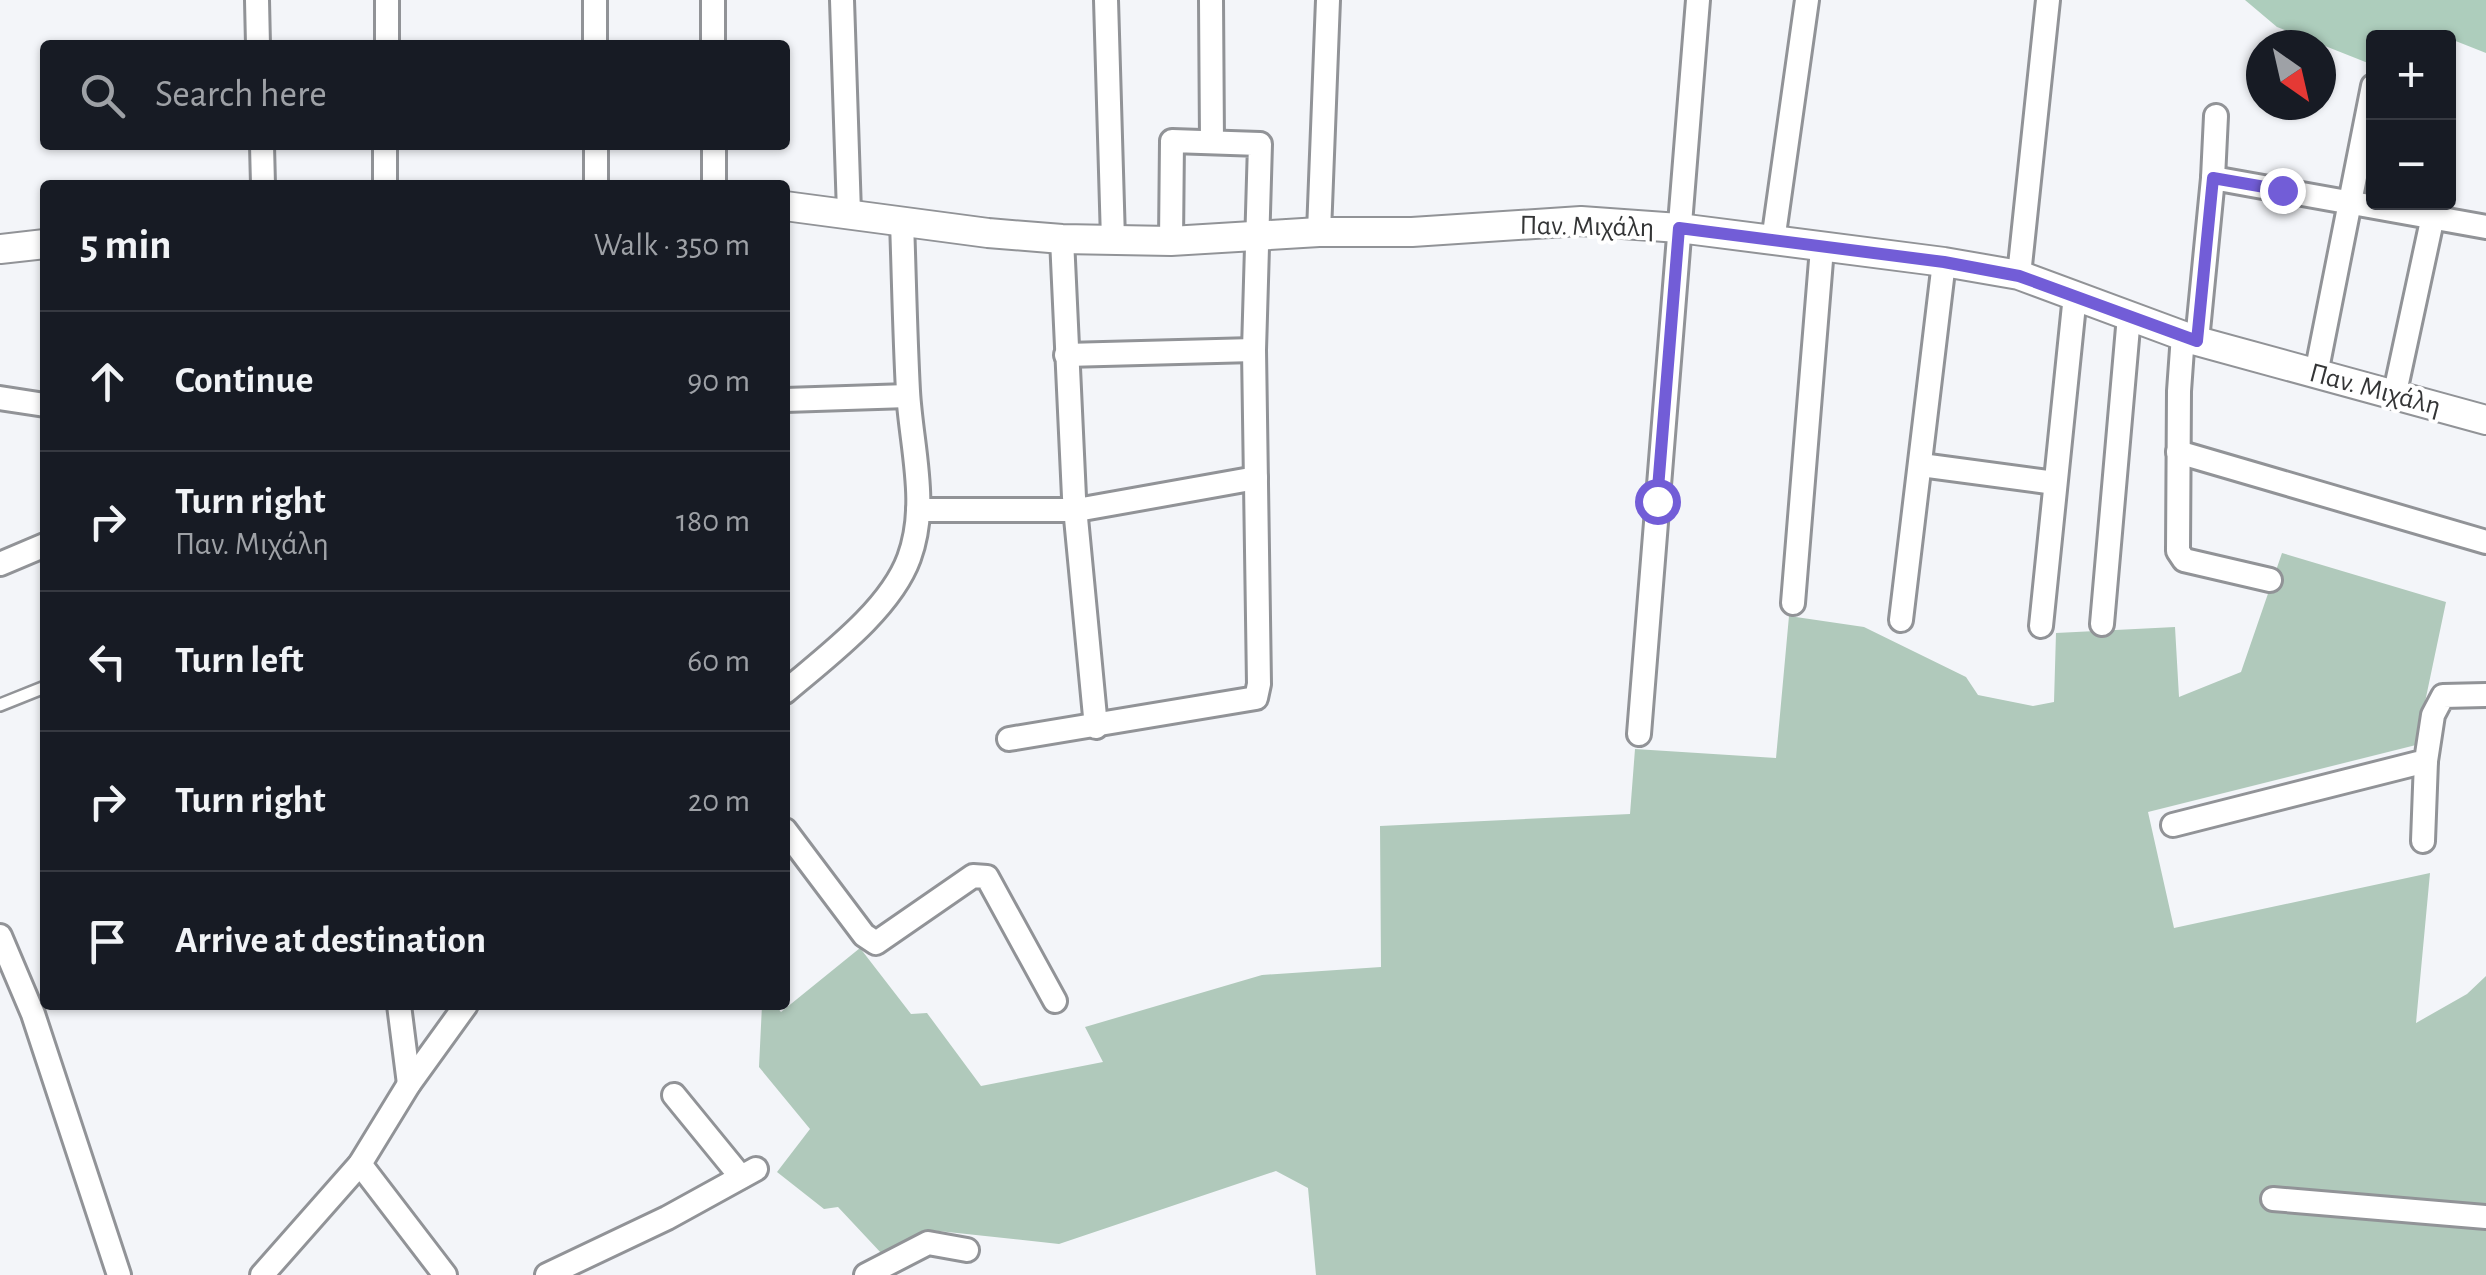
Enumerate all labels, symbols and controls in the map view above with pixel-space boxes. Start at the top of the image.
north arrow [2246,30,2336,120]
map controls [2366,30,2456,210]
button: + [2366,30,2456,120]
search box [40,40,790,150]
icon: search [75,68,130,123]
text: Search here [155,76,327,114]
button: − [2366,120,2456,210]
route end [2260,168,2306,214]
street label: Παν. Μιχάλη [1520,212,1654,242]
text: 5 min [80,224,172,266]
text: Walk · 350 m [594,229,750,261]
icon: ahead [80,354,135,409]
street label: Παν. Μιχάλη [2306,359,2444,421]
text: Continue [175,362,313,400]
text: 90 m [687,365,750,397]
route start [1635,479,1681,525]
text: Turn right [175,483,325,521]
icon: right [80,494,135,549]
text: 180 m [676,505,750,537]
text: Παν. Μιχάλη [175,528,329,560]
icon: left [80,634,135,689]
text: Turn left [175,642,303,680]
text: 60 m [687,645,750,677]
icon: right [80,774,135,829]
text: Turn right [175,782,325,820]
text: 20 m [688,785,750,817]
icon: arrive [80,914,135,969]
text: Arrive at destination [175,922,486,960]

